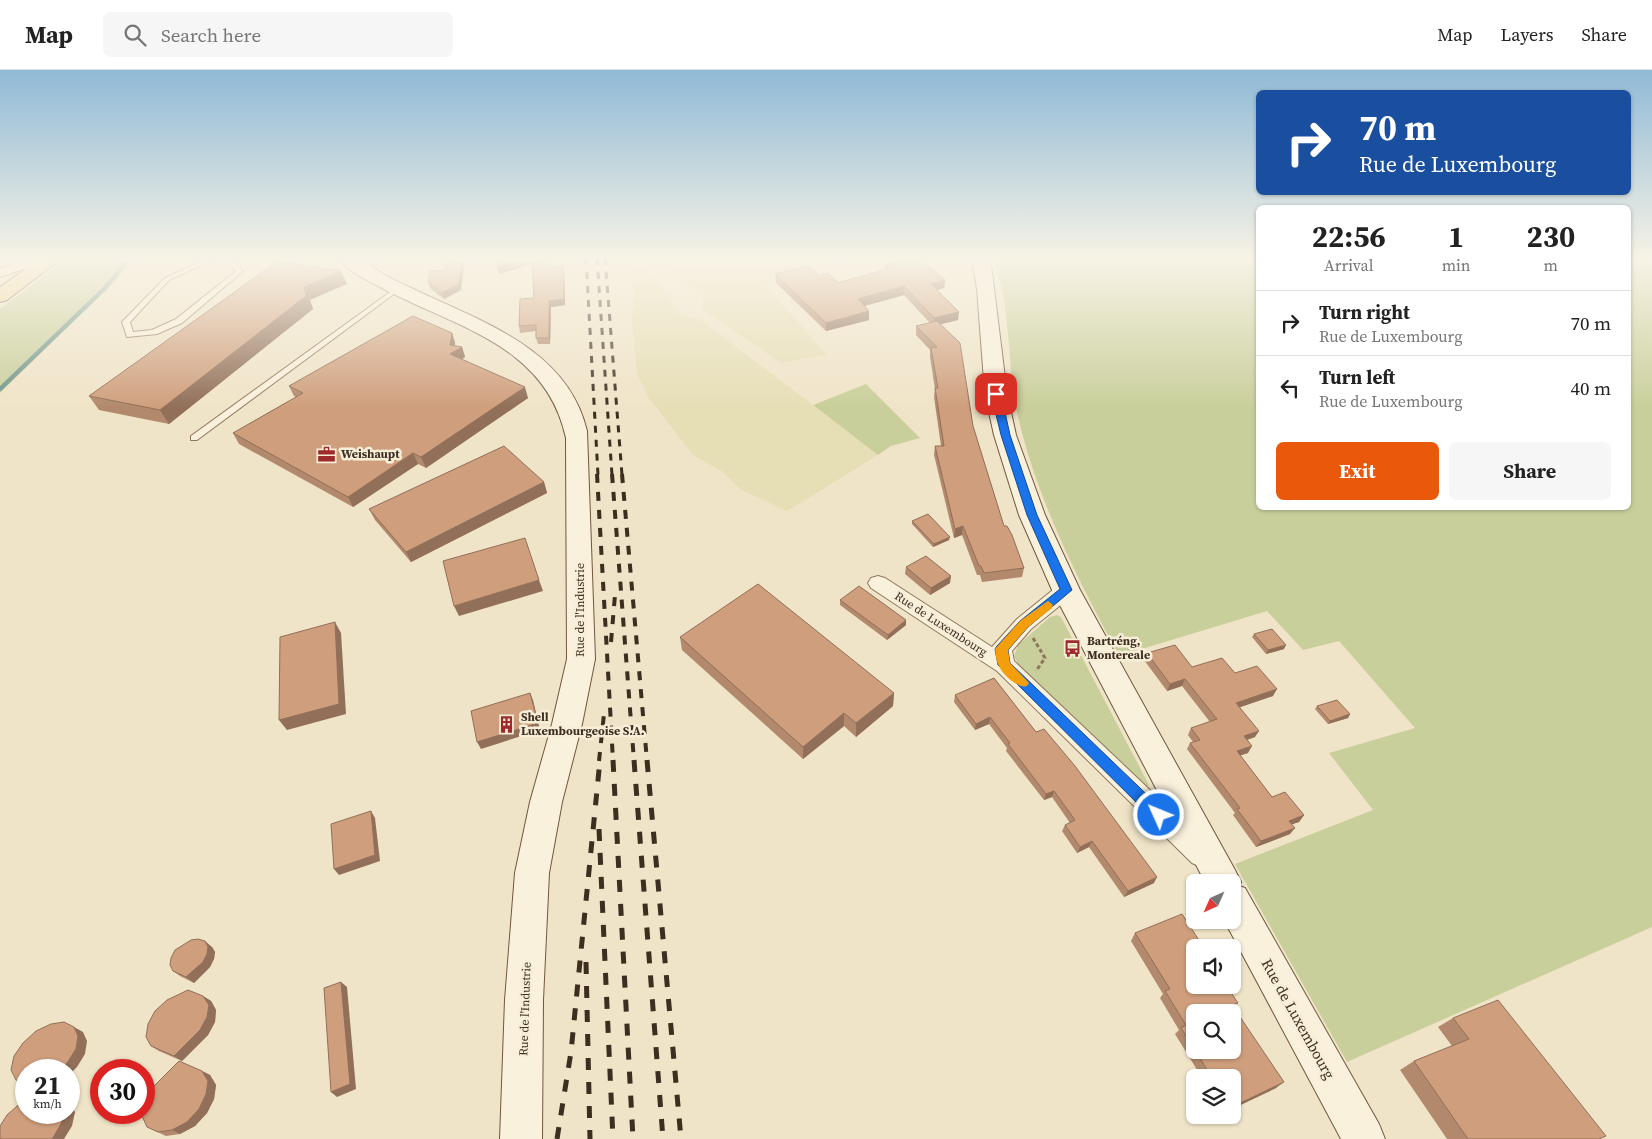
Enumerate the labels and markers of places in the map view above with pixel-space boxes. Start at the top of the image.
pin [975,373,1017,415]
office icon: Weishaupt [317,444,337,464]
place label: Weishaupt [341,446,400,462]
place label: Bartréng, Montereale [1087,633,1150,663]
bus stop icon: Bartréng, Montereale [1063,638,1083,658]
place label: Shell Luxembourgeoise S.A. [521,709,644,739]
building icon: Shell Luxembourgeoise S.A. [497,714,517,734]

